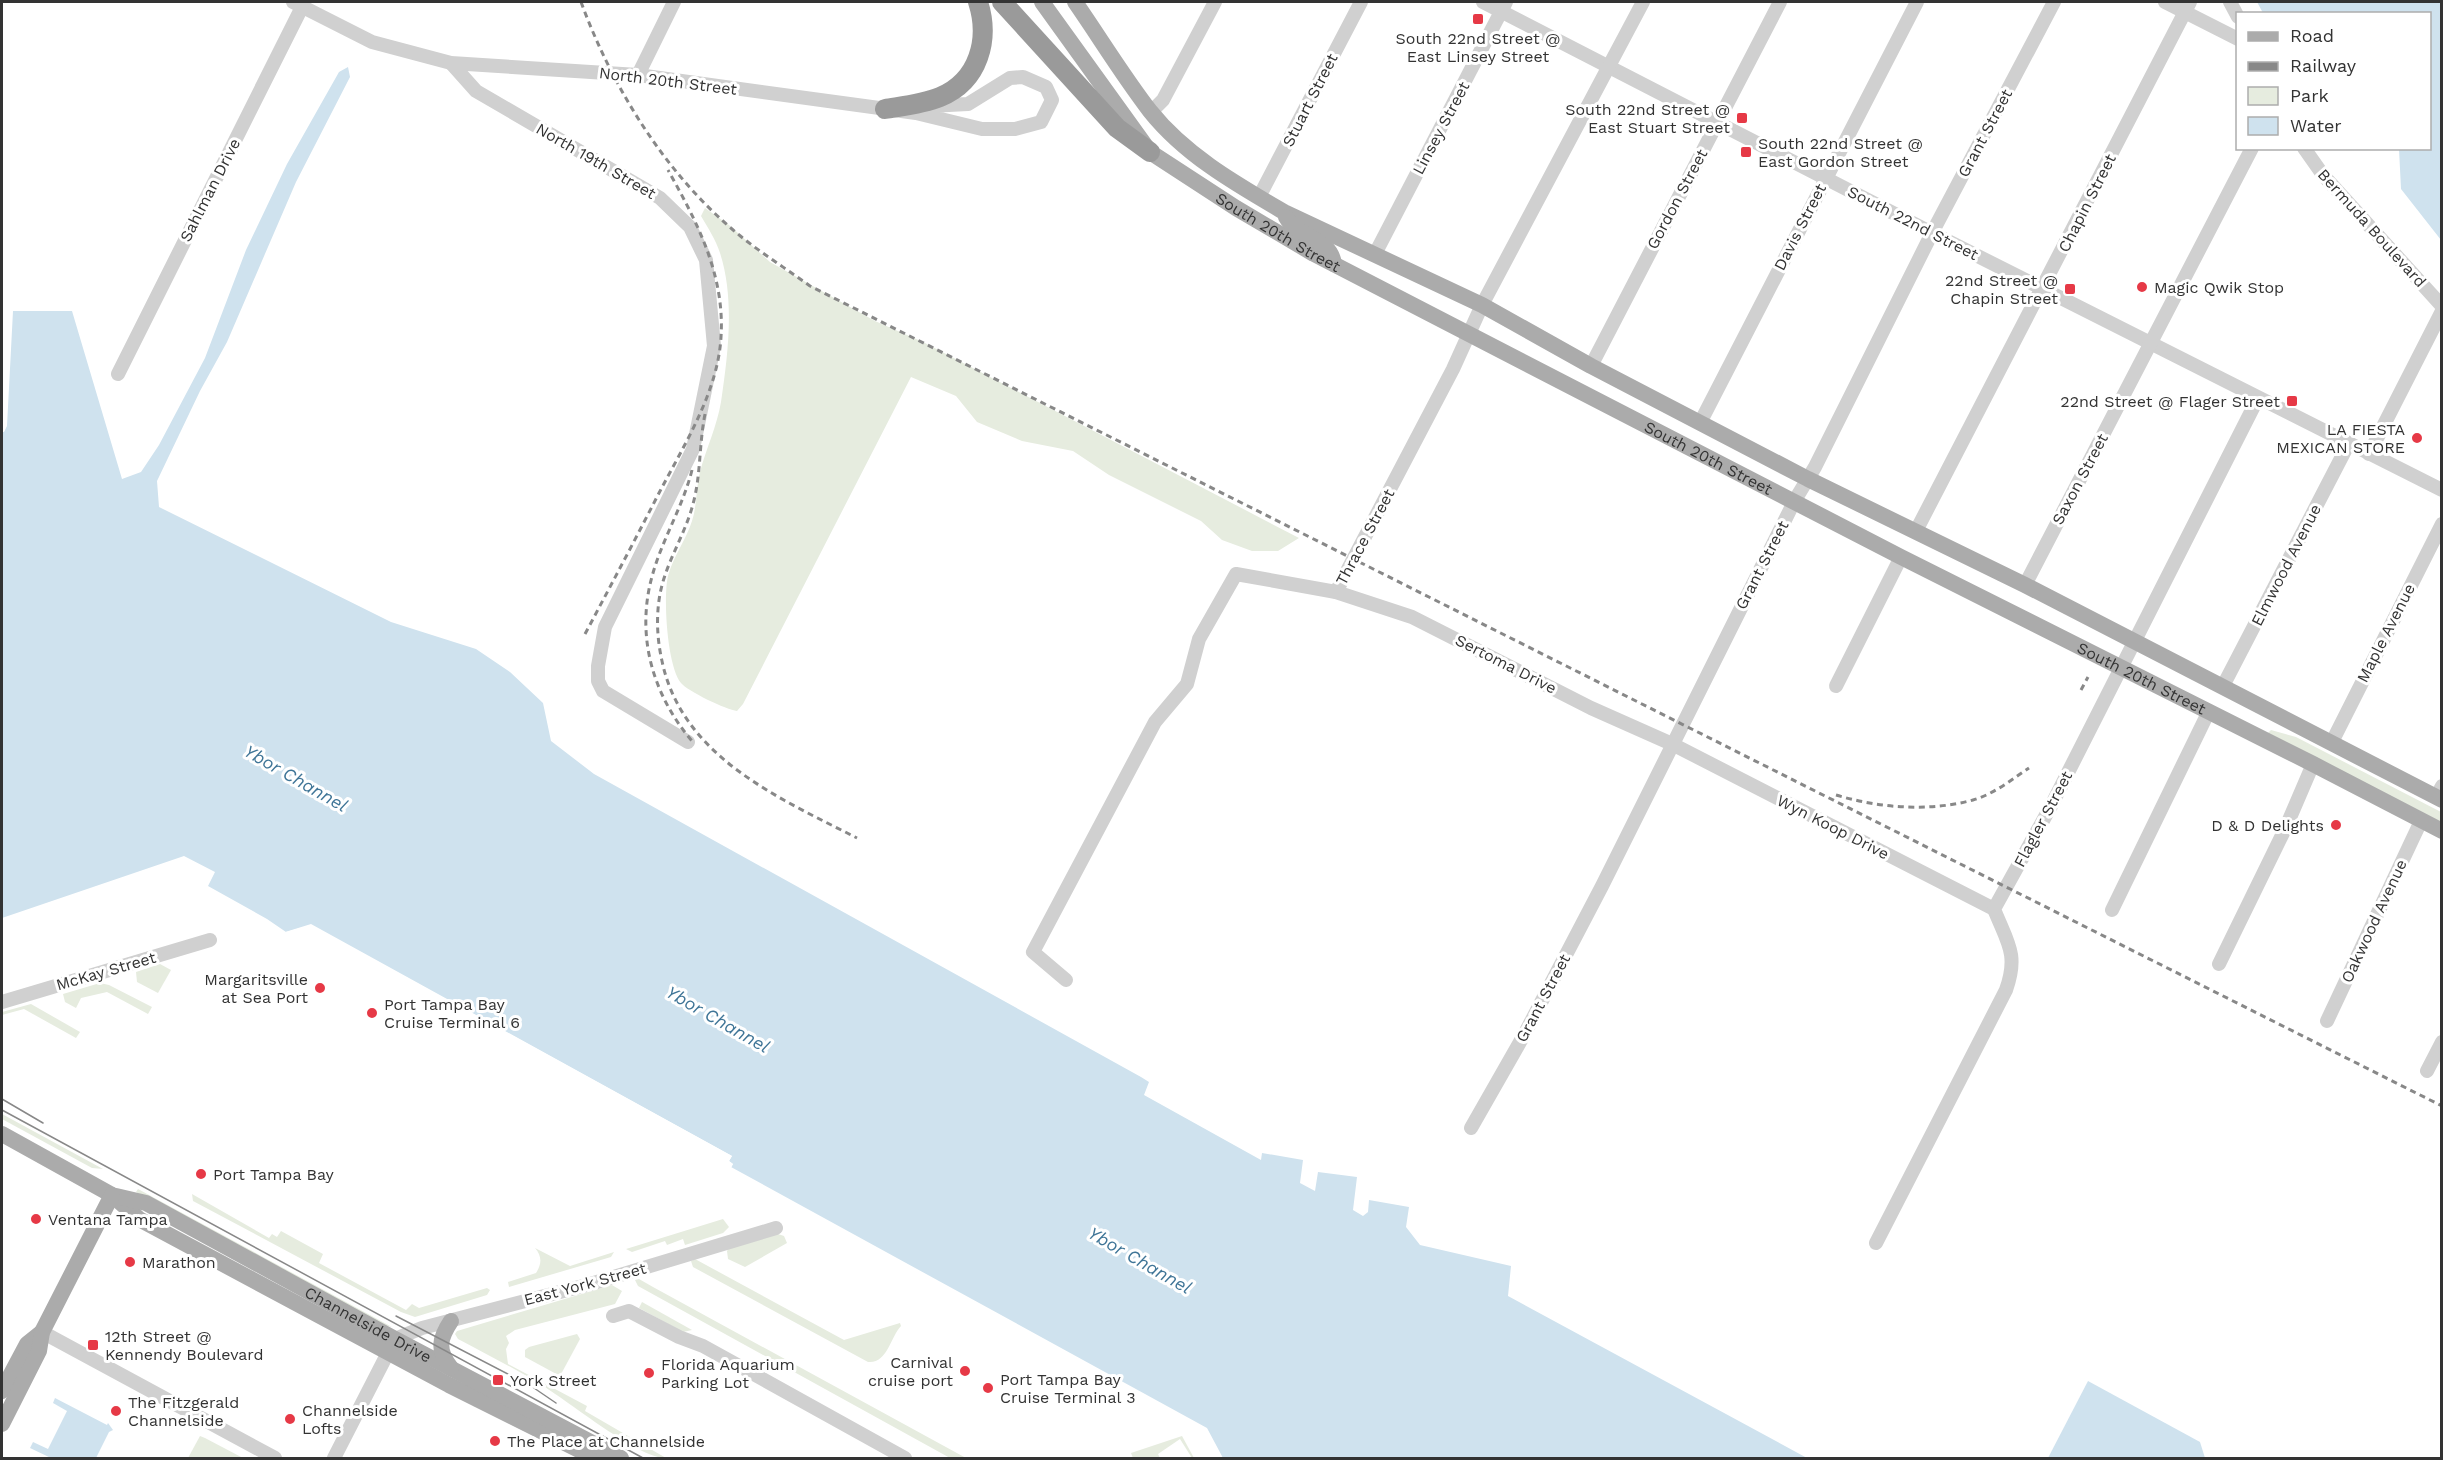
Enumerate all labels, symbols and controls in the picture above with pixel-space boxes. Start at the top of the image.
marker: South 22nd Street @ East Linsey Street [1471,12,1485,26]
legend [2236,12,2431,150]
text: Road [2290,25,2334,46]
place label: South 22nd Street @ East Linsey Street [1396,29,1560,66]
street label: Stuart Street [1278,50,1342,150]
text: Railway [2290,55,2357,76]
street label: North 20th Street [598,63,738,99]
street label: Linsey Street [1409,78,1474,178]
street label: Grant Street [1954,85,2016,180]
text: Park [2290,85,2329,106]
place label: South 22nd Street @ East Stuart Street [1565,100,1730,137]
marker: South 22nd Street @ East Stuart Street [1735,111,1749,125]
text: Water [2290,115,2342,136]
street label: North 19th Street [533,119,660,203]
place label: South 22nd Street @ East Gordon Street [1758,134,1923,171]
street label: Sahlman Drive [176,135,244,245]
street label: Gordon Street [1643,145,1711,252]
marker: South 22nd Street @ East Gordon Street [1739,145,1753,159]
street label: Chapin Street [2054,150,2120,255]
street label: Bermuda Boulevard [2314,165,2430,291]
street label: Davis Street [1770,180,1830,274]
street label: South 22nd Street [1845,182,1982,264]
street label: South 20th Street [1212,188,1344,276]
place label: 22nd Street @ Chapin Street [1945,271,2058,308]
place label: Magic Qwik Stop [2154,278,2284,297]
marker: Magic Qwik Stop [2135,280,2149,294]
marker: 22nd Street @ Chapin Street [2063,282,2077,296]
place label: 22nd Street @ Flager Street [2060,392,2280,411]
marker: 22nd Street @ Flager Street [2285,394,2299,408]
street label: South 20th Street [1641,417,1776,499]
place label: LA FIESTA MEXICAN STORE [2276,420,2405,457]
street label: Saxon Street [2048,430,2112,528]
marker: LA FIESTA MEXICAN STORE [2410,431,2424,445]
street label: Thrace Street [1332,485,1399,588]
street label: Elmwood Avenue [2247,501,2325,629]
street label: Grant Street [1732,517,1793,613]
street label: Maple Avenue [2353,580,2419,686]
street label: Sertoma Drive [1452,630,1560,698]
street label: South 20th Street [2074,638,2209,718]
water label: Ybor Channel [241,740,351,816]
street label: Flagler Street [2010,767,2076,870]
street label: Wyn Koop Drive [1774,791,1892,863]
place label: D & D Delights [2211,816,2324,835]
marker: D & D Delights [2329,818,2343,832]
street label: Oakwood Avenue [2337,856,2411,986]
street label: McKay Street [54,948,158,994]
street label: Grant Street [1512,950,1574,1045]
place label: Margaritsville at Sea Port [204,970,308,1007]
marker: Margaritsville at Sea Port [313,981,327,995]
water label: Ybor Channel [663,981,773,1057]
place label: Port Tampa Bay Cruise Terminal 6 [384,995,520,1032]
marker: Port Tampa Bay Cruise Terminal 6 [365,1006,379,1020]
place label: Port Tampa Bay [213,1165,335,1184]
marker: Port Tampa Bay [194,1167,208,1181]
place label: Ventana Tampa [48,1210,167,1229]
marker: Ventana Tampa [29,1212,43,1226]
water label: Ybor Channel [1085,1222,1195,1298]
place label: Marathon [142,1253,216,1272]
marker: Marathon [123,1255,137,1269]
street label: East York Street [522,1258,648,1309]
street label: Channelside Drive [302,1282,435,1366]
place label: 12th Street @ Kennendy Boulevard [105,1327,264,1364]
marker: 12th Street @ Kennendy Boulevard [86,1338,100,1352]
place label: Carnival cruise port [868,1353,953,1390]
place label: Florida Aquarium Parking Lot [661,1355,795,1392]
marker: Carnival cruise port [958,1364,972,1378]
marker: Florida Aquarium Parking Lot [642,1366,656,1380]
place label: Port Tampa Bay Cruise Terminal 3 [1000,1370,1136,1407]
place label: York Street [510,1371,597,1390]
marker: York Street [491,1373,505,1387]
marker: Port Tampa Bay Cruise Terminal 3 [981,1381,995,1395]
place label: The Fitzgerald Channelside [128,1393,239,1430]
place label: Channelside Lofts [302,1401,398,1438]
marker: The Fitzgerald Channelside [109,1404,123,1418]
marker: Channelside Lofts [283,1412,297,1426]
place label: The Place at Channelside [507,1432,705,1451]
marker: The Place at Channelside [488,1434,502,1448]

